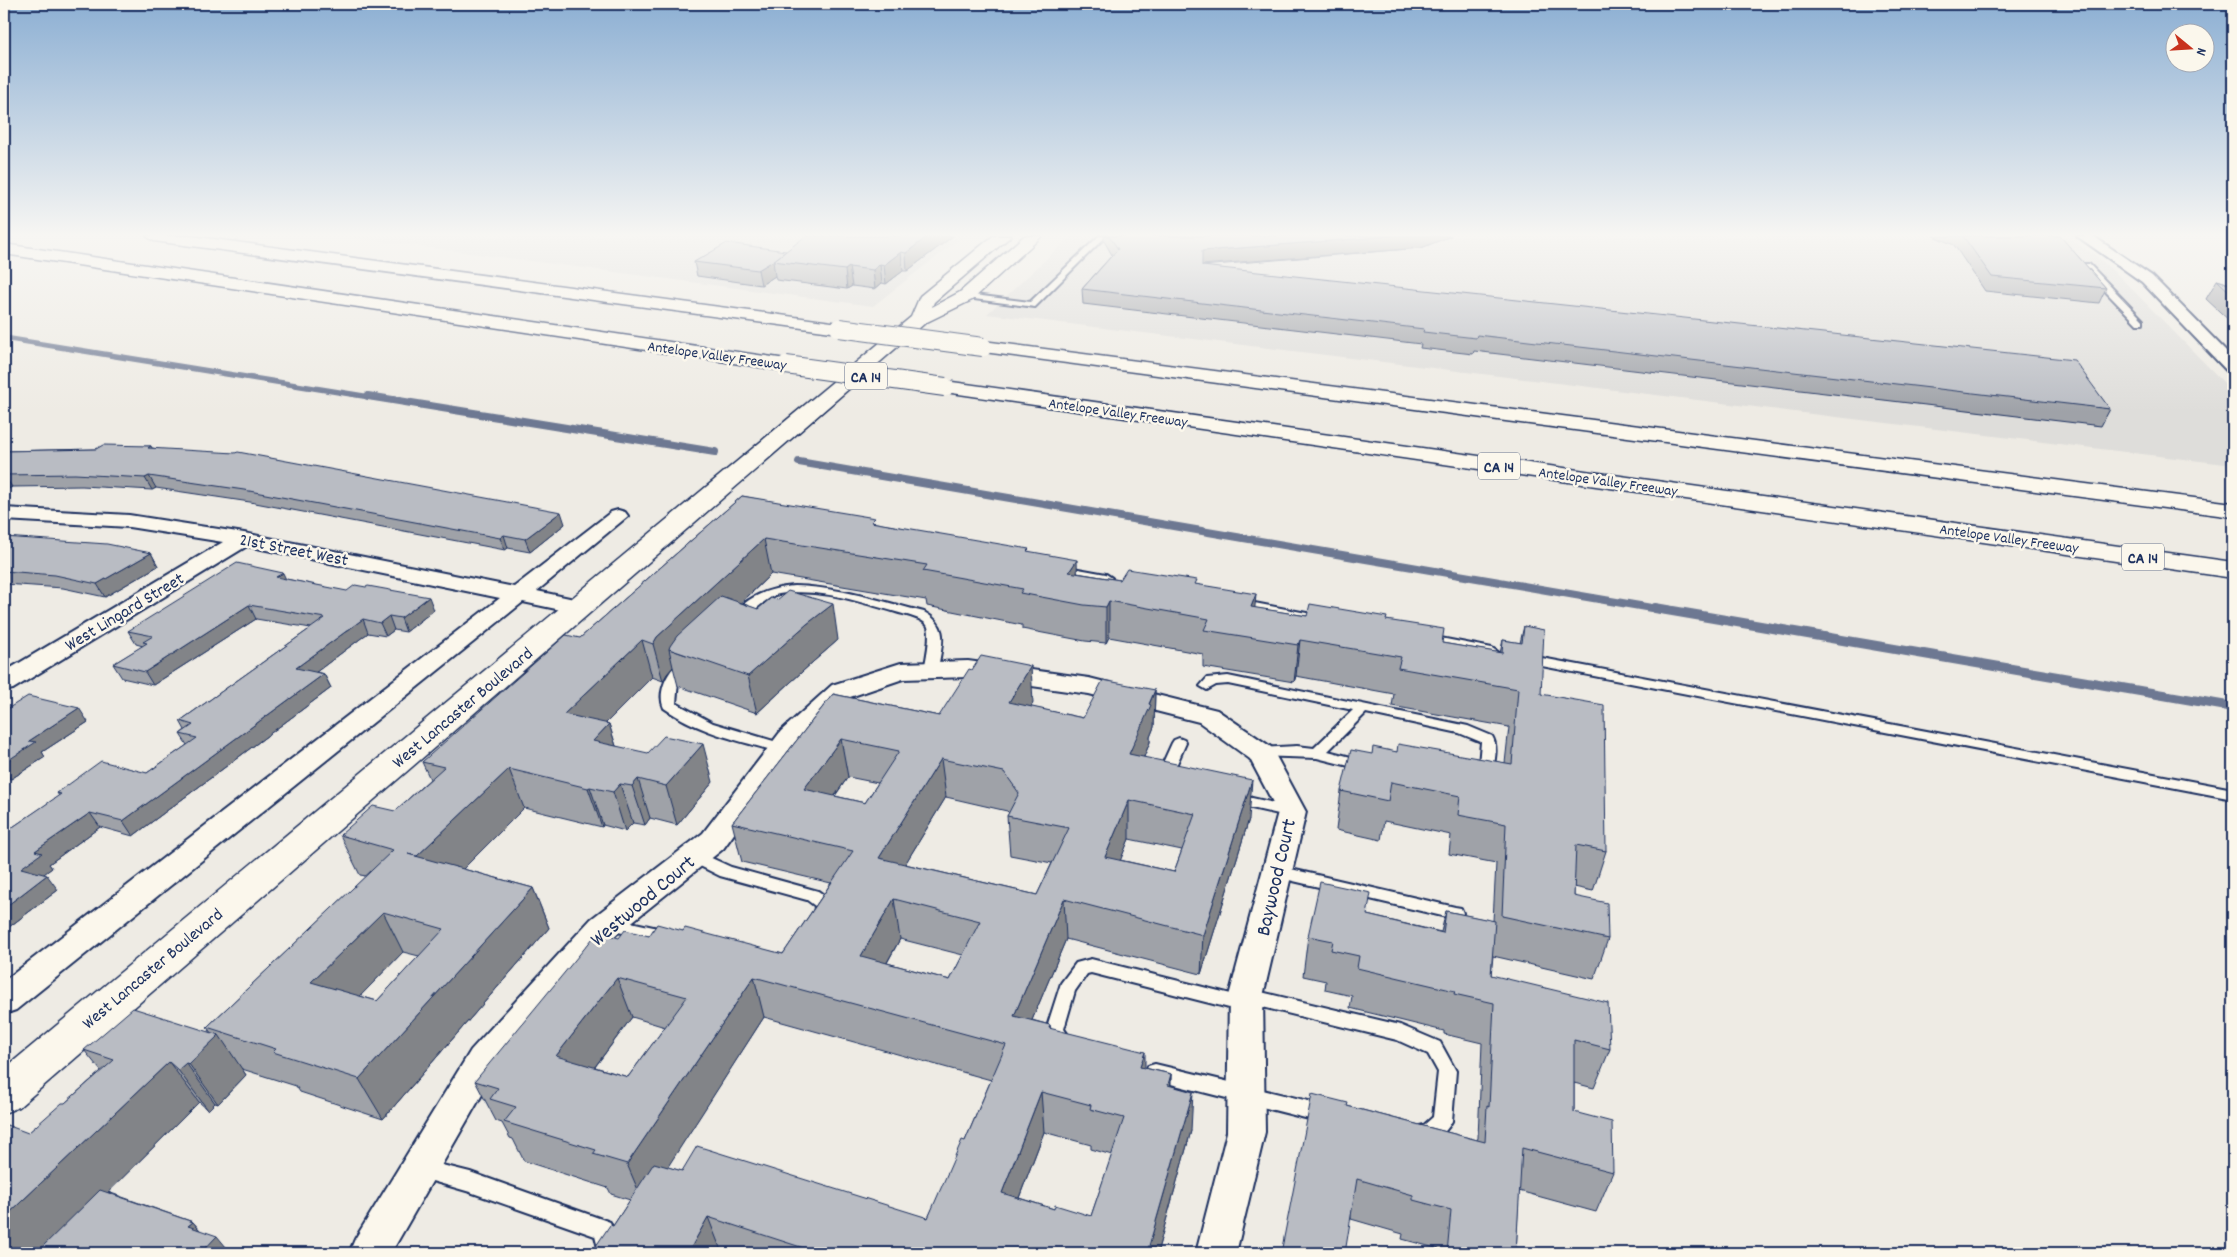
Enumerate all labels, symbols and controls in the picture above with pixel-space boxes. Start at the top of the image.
north arrow [2164,22,2214,72]
text: N [2190,45,2211,58]
street label: Antelope Valley Freeway [646,336,789,378]
road number: CA 14 [845,362,887,390]
street label: Antelope Valley Freeway [1047,393,1190,435]
road number: CA 14 [1478,452,1520,480]
street label: Antelope Valley Freeway [1537,462,1680,504]
street label: Antelope Valley Freeway [1938,519,2081,561]
street label: 21st Street West [237,529,350,574]
road number: CA 14 [2122,544,2164,570]
street label: West Lingard Street [61,568,190,659]
street label: West Lancaster Boulevard [388,642,539,775]
street label: Baywood Court [1250,816,1306,939]
street label: Westwood Court [585,849,703,955]
street label: West Lancaster Boulevard [78,903,229,1036]

